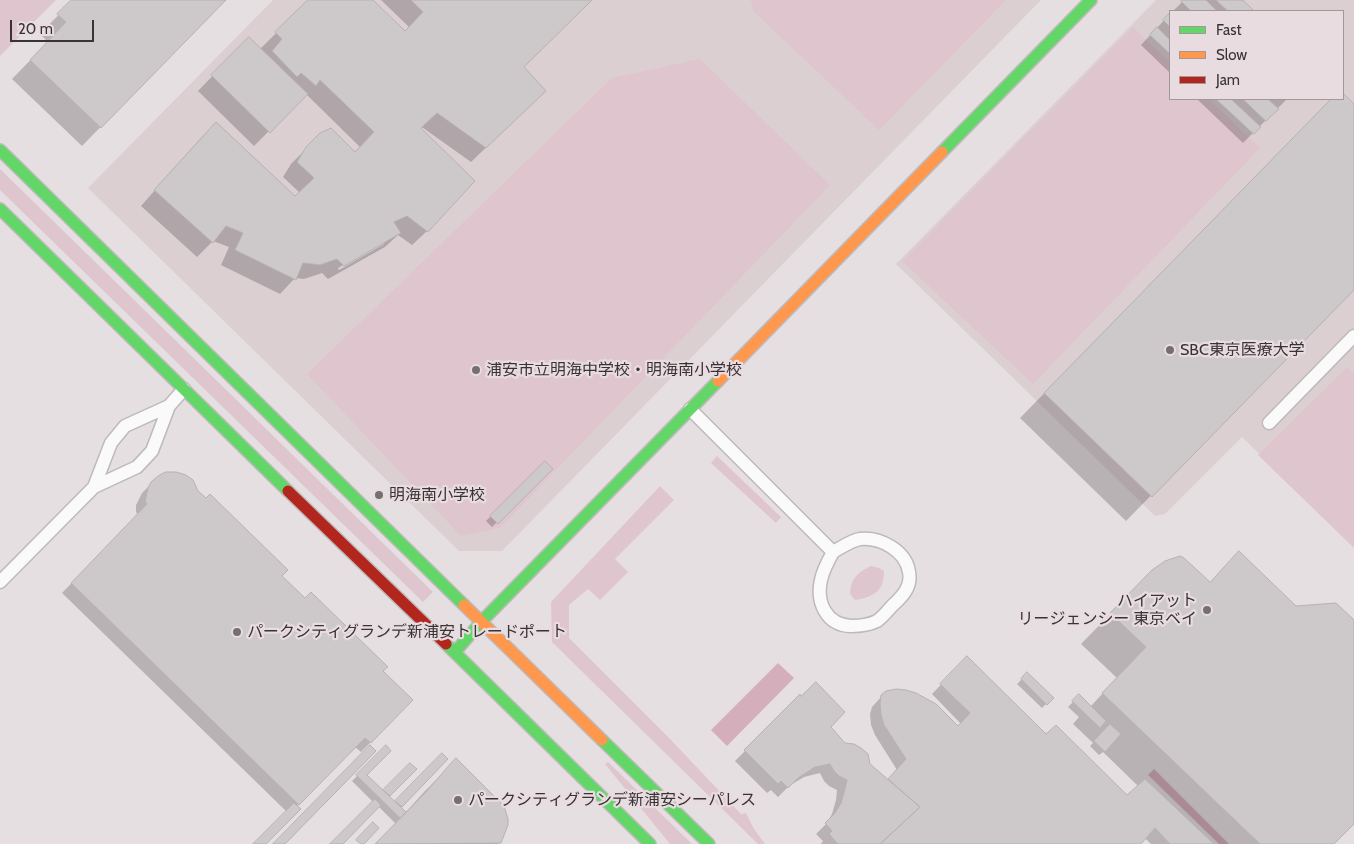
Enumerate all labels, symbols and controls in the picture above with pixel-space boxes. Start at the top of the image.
scale bar [12,10,96,42]
legend [1169,10,1344,100]
text: 20 m [18,20,53,38]
text: Fast [1216,21,1241,39]
text: Slow [1216,46,1247,64]
text: Jam [1216,71,1240,89]
place label: SBC東京医療大学 [1180,340,1305,360]
marker: SBC東京医療大学 [1164,344,1176,356]
place label: 浦安市立明海中学校・明海南小学校 [486,360,742,380]
marker: 浦安市立明海中学校・明海南小学校 [470,364,482,376]
place label: 明海南小学校 [389,485,485,505]
marker: 明海南小学校 [373,489,385,501]
place label: ハイアット リージェンシー 東京ベイ [1017,591,1197,629]
marker: ハイアット リージェンシー 東京ベイ [1201,604,1213,616]
place label: パークシティグランデ新浦安トレードポート [247,622,567,642]
marker: パークシティグランデ新浦安トレードポート [231,626,243,638]
place label: パークシティグランデ新浦安シーパレス [468,790,756,810]
marker: パークシティグランデ新浦安シーパレス [452,794,464,806]

